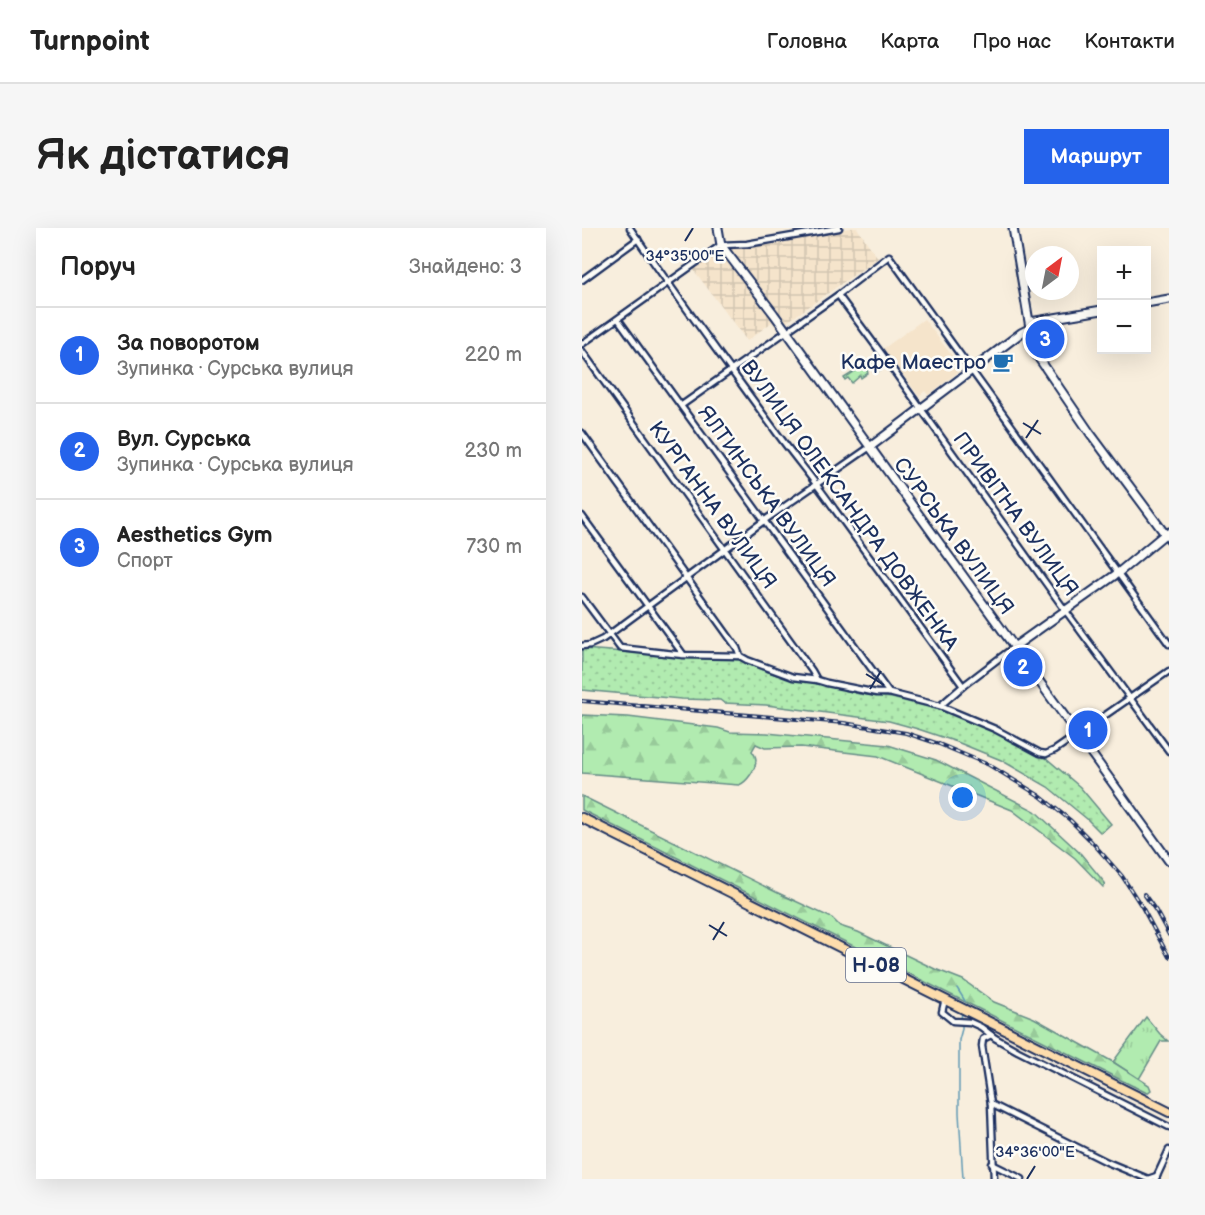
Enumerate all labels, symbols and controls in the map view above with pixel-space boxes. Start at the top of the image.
text: Turnpoint [30,25,150,58]
text: Головна [767,29,847,54]
text: Карта [880,29,939,54]
text: Про нас [972,29,1051,54]
text: Контакти [1084,29,1175,54]
button: Маршрут [1024,129,1169,184]
text: Як дістатися [36,131,290,182]
north arrow [1025,246,1079,300]
map controls [1097,246,1151,354]
button: + [1097,246,1151,300]
text: 34°35'00"E [646,247,725,266]
text: Поруч [60,252,136,283]
text: Знайдено: 3 [409,255,522,279]
button: − [1097,300,1151,354]
pin: 3 [1026,316,1064,362]
text: За поворотом [117,330,260,357]
text: 1 [75,343,84,367]
text: 220 m [465,343,522,367]
place label: Кафе Маестро [841,350,986,375]
cafe icon: Кафе Маестро [991,350,1015,374]
street label: ВУЛИЦЯ ОЛЕКСАНДРА ДОВЖЕНКА [736,355,964,656]
text: Зупинка · Сурська вулиця [117,357,354,381]
street label: ЯЛТИНСЬКА ВУЛИЦЯ [692,401,841,592]
street label: КУРГАННА ВУЛИЦЯ [643,417,782,594]
text: Вул. Сурська [117,426,250,453]
street label: ПРИВІТНА ВУЛИЦЯ [948,427,1084,601]
text: 2 [74,439,85,463]
text: 230 m [465,439,522,463]
text: Зупинка · Сурська вулиця [117,453,354,477]
street label: СУРСЬКА ВУЛИЦЯ [888,453,1019,620]
text: Aesthetics Gym [117,522,272,549]
text: 3 [74,535,85,559]
text: 730 m [466,535,522,559]
text: Спорт [117,549,173,573]
pin: 2 [1004,644,1042,690]
pin: 1 [1068,708,1108,752]
your location [948,783,977,812]
road number: Н-08 [846,948,906,982]
text: 34°36'00"E [995,1143,1075,1162]

